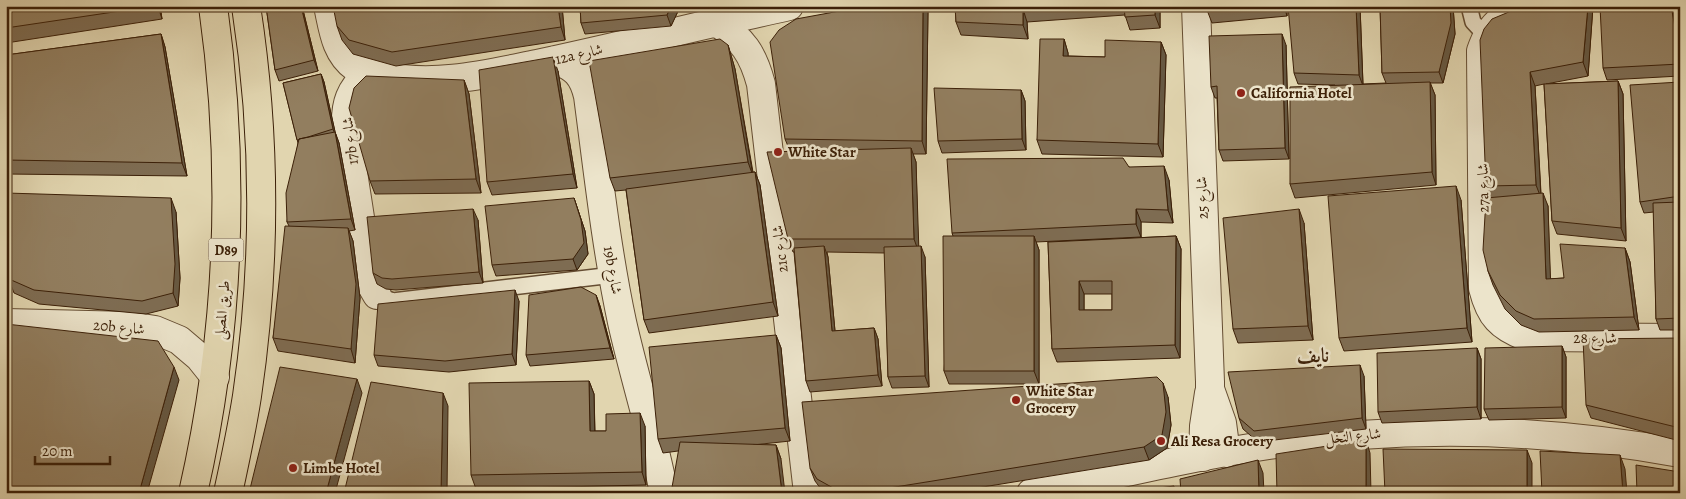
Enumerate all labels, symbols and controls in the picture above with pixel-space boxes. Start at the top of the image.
street label: 12a شارع [553,39,605,72]
place label: California Hotel [1251,83,1352,103]
marker: California Hotel [1235,87,1247,99]
street label: 17b شارع [337,116,366,166]
place label: White Star [787,142,856,162]
marker: White Star [772,146,784,158]
street label: 27a شارع [1473,163,1496,213]
street label: شارع 25 [1191,176,1216,220]
street label: 21c شارع [767,224,796,274]
road number: D89 [208,238,244,262]
street label: 19b شارع [596,244,627,296]
street label: طريق المصلى [209,279,236,341]
street label: 20b شارع [92,315,146,342]
street label: شارع 28 [1573,328,1617,351]
district label: نایف [1297,342,1329,369]
place label: White Star Grocery [1025,381,1094,418]
marker: White Star Grocery [1010,394,1022,406]
street label: شارع النخل [1324,423,1382,452]
place label: Ali Resa Grocery [1170,431,1274,451]
scale bar [35,434,110,466]
marker: Ali Resa Grocery [1155,435,1167,447]
text: 20 m [42,441,73,461]
place label: Limbe Hotel [303,458,380,478]
marker: Limbe Hotel [287,462,299,474]

